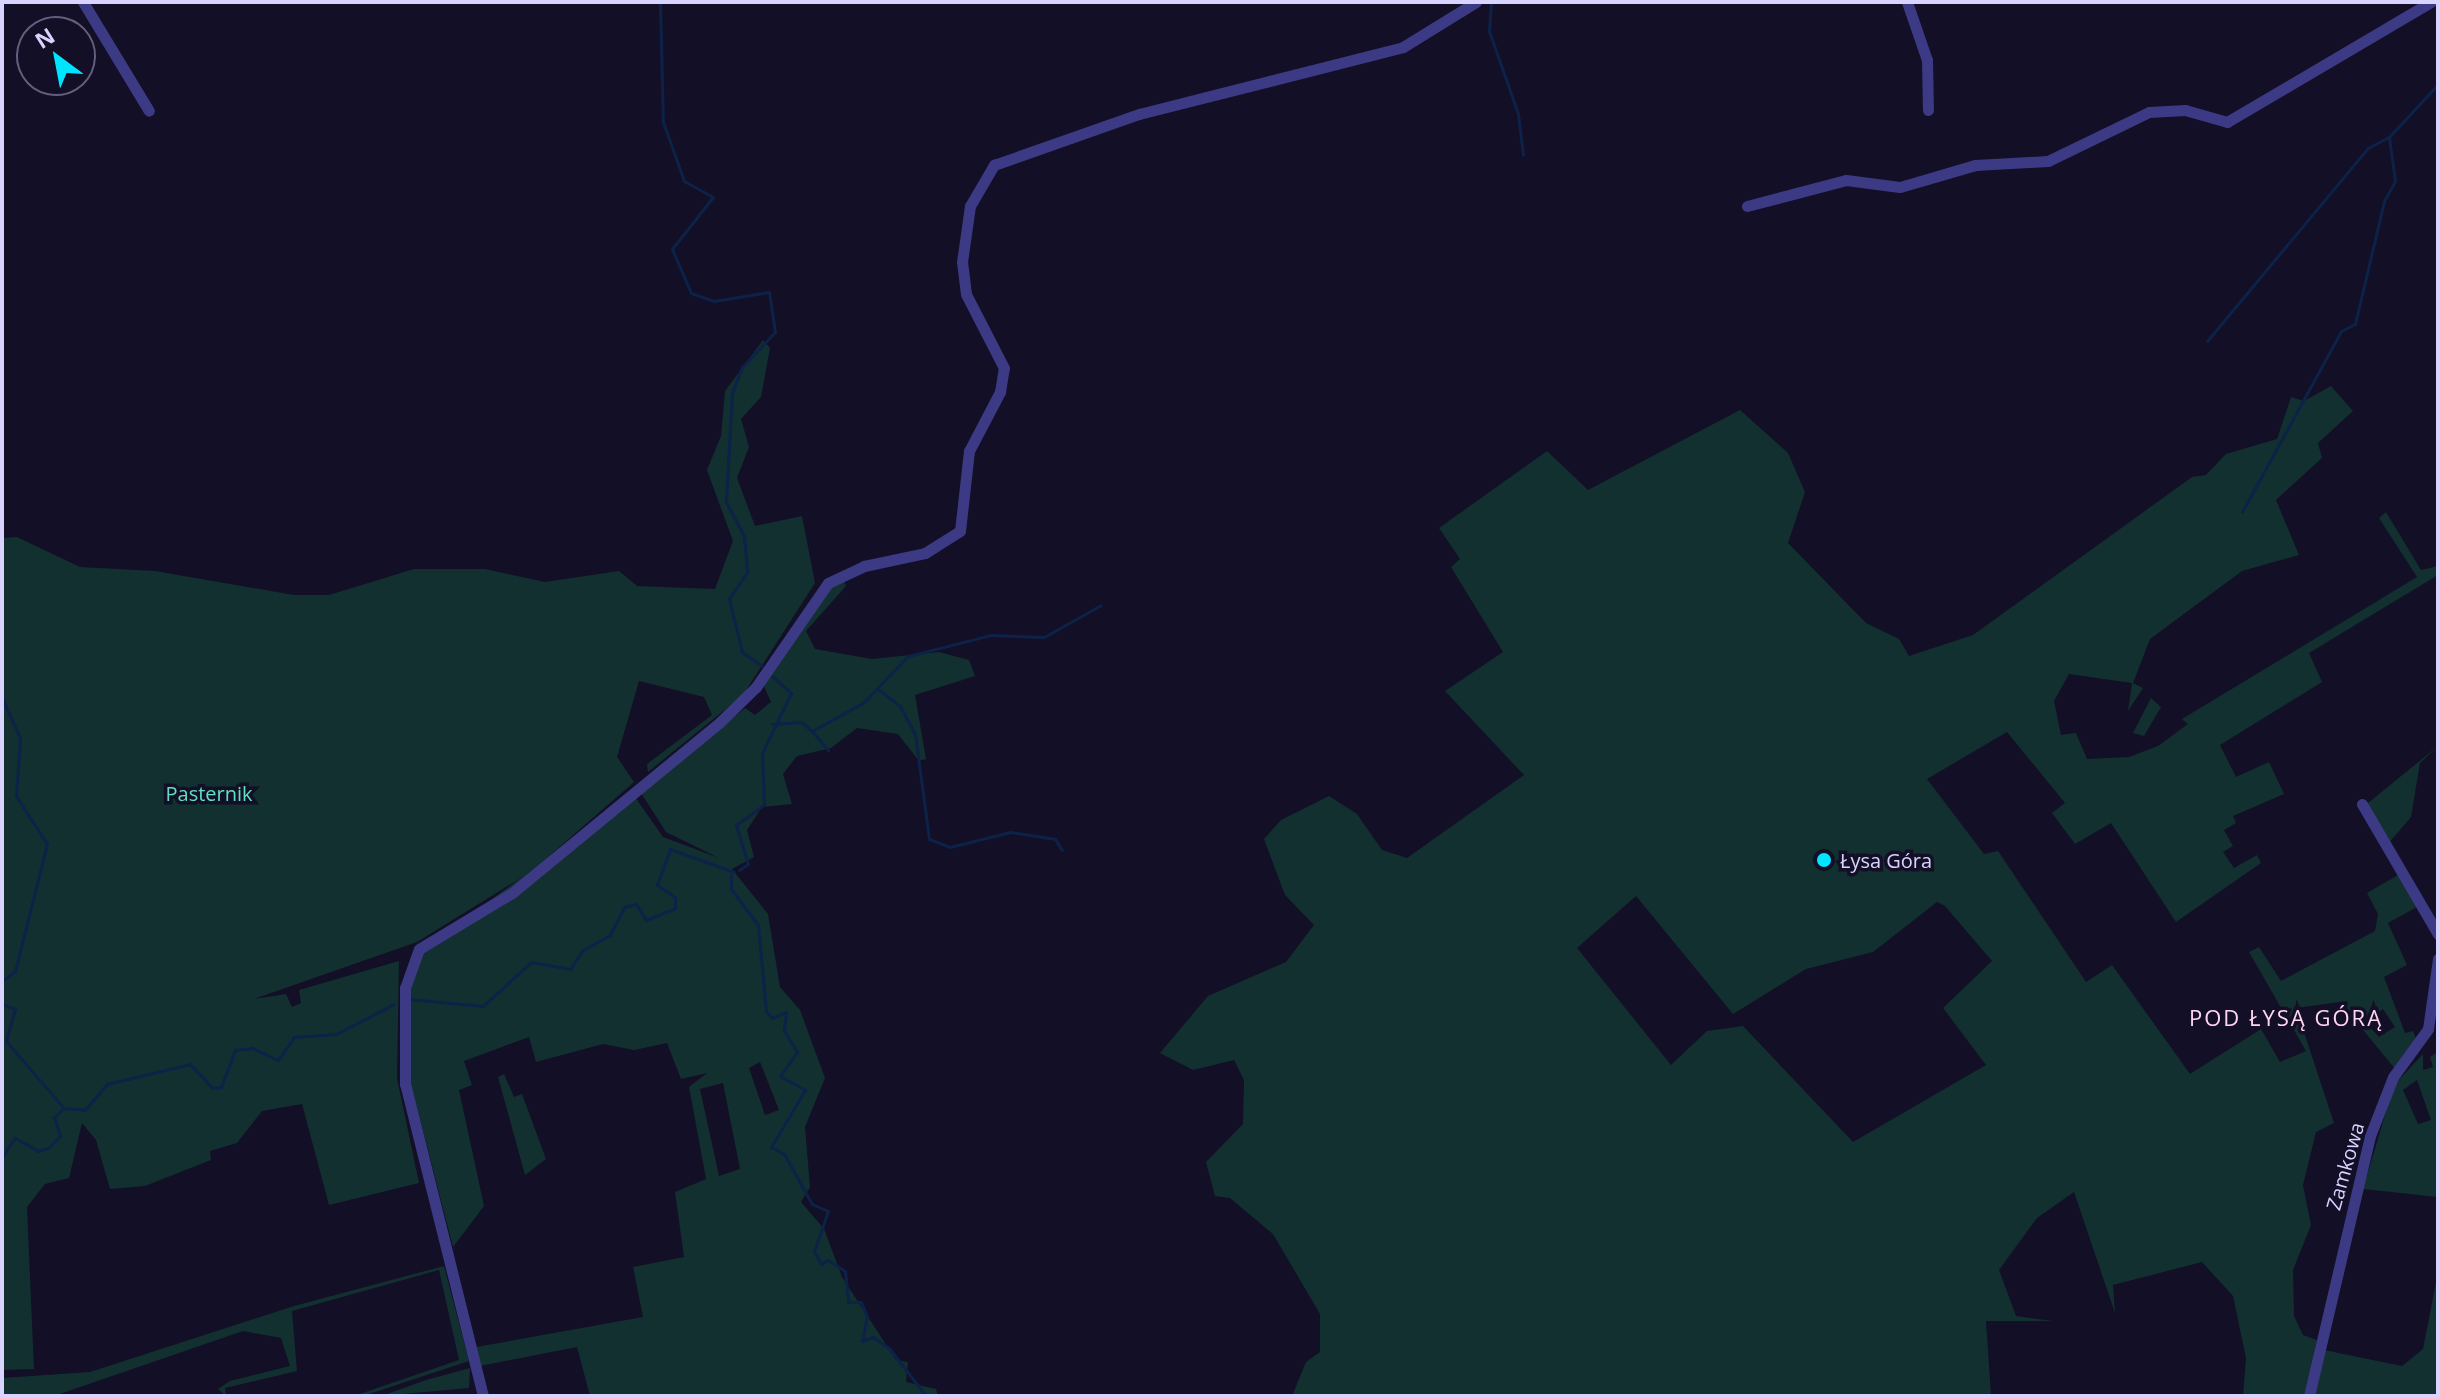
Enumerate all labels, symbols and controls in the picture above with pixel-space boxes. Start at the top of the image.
north arrow [16,16,96,96]
text: N [29,20,60,55]
park label: Pasternik [165,781,253,805]
place label: Łysa Góra [1840,848,1932,872]
marker: Łysa Góra [1815,851,1833,869]
district label: POD ŁYSĄ GÓRĄ [2189,1005,2383,1031]
street label: Zamkowa [2321,1119,2369,1213]

